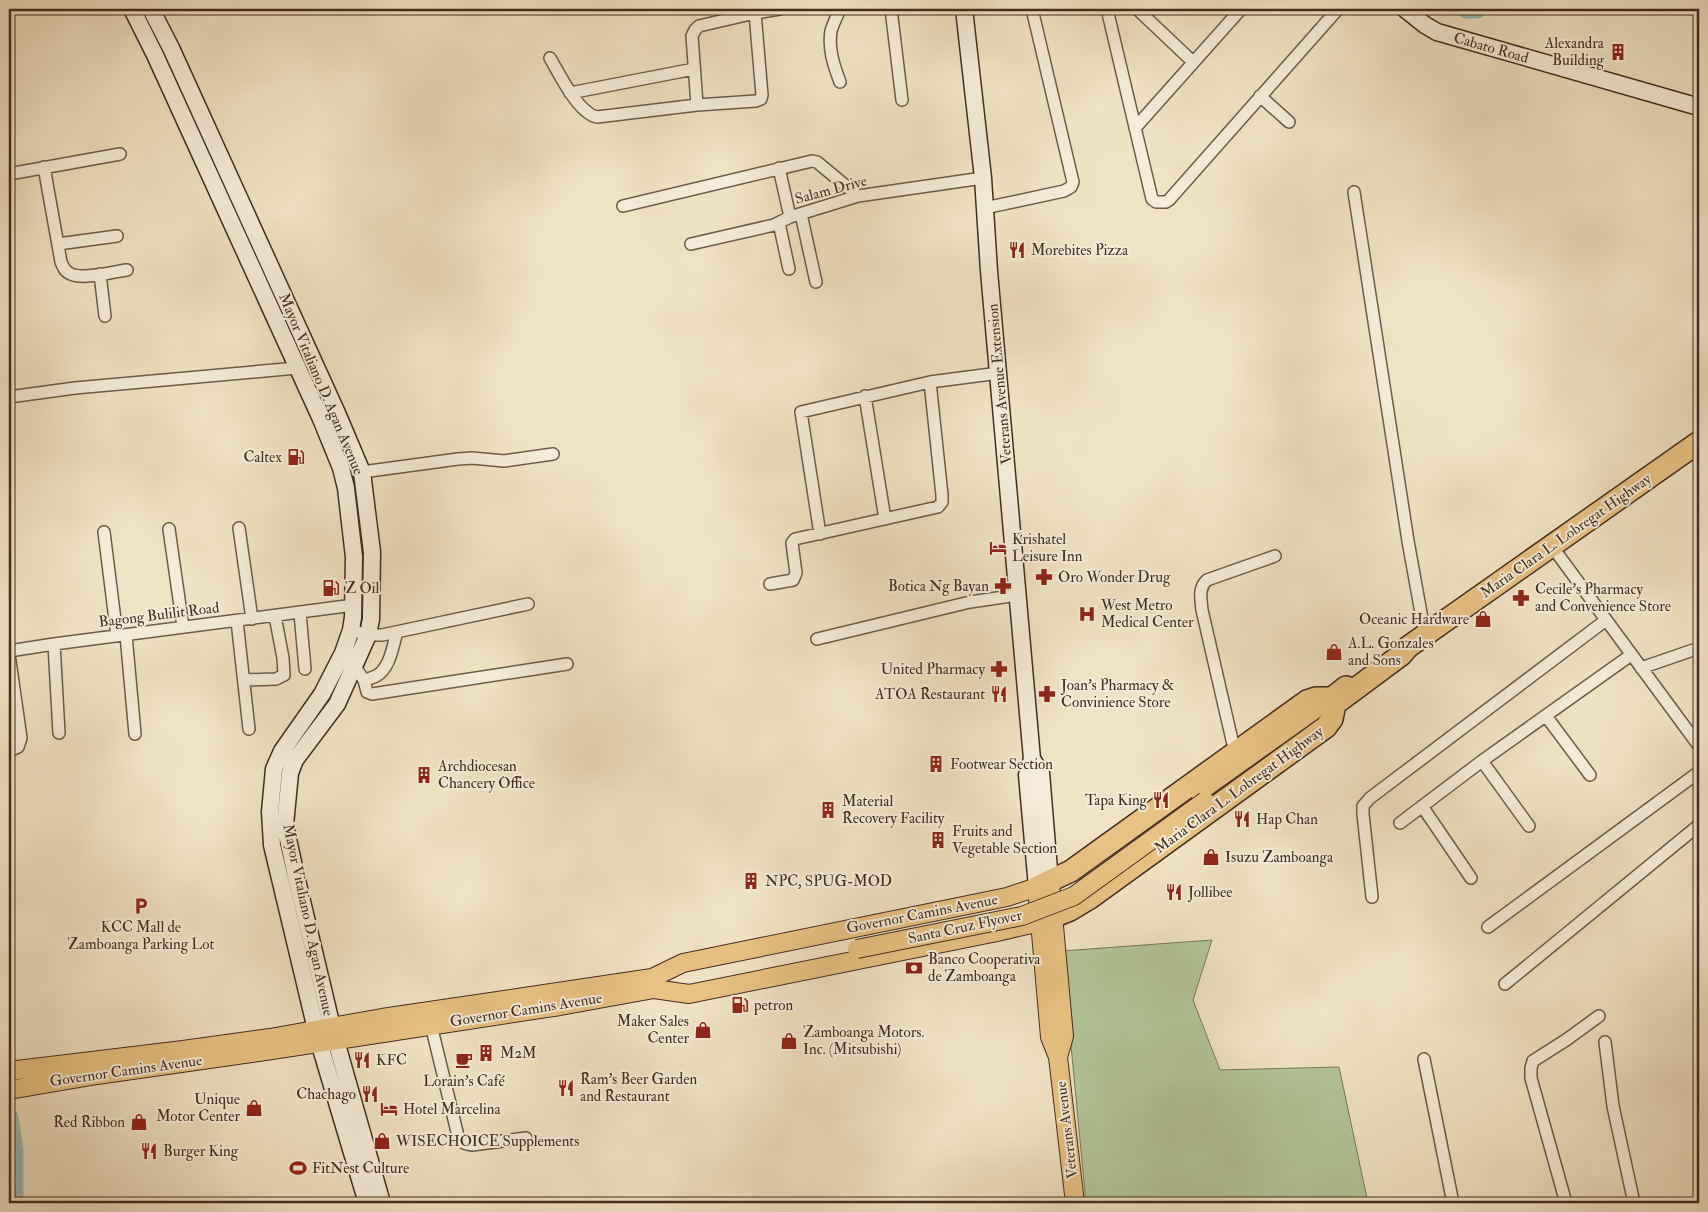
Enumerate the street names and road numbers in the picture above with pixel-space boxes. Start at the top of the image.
street label: Cabato Road [1451,28,1531,68]
street label: Salam Drive [793,171,869,209]
street label: Mayor Vitaliano D. Agan Avenue [274,290,368,478]
street label: Veterans Avenue Extension [983,302,1017,465]
street label: Maria Clara L. Lobregat Highway [1477,469,1655,602]
street label: Bagong Bulilit Road [98,598,221,632]
street label: Maria Clara L. Lobregat Highway [1151,722,1328,858]
street label: Mayor Vitaliano D. Agan Avenue [278,822,338,1018]
street label: Governor Camins Avenue [845,890,999,938]
street label: Santa Cruz Flyover [906,906,1024,948]
street label: Governor Camins Avenue [449,989,603,1031]
street label: Governor Camins Avenue [49,1051,203,1091]
street label: Veterans Avenue [1052,1080,1082,1180]

